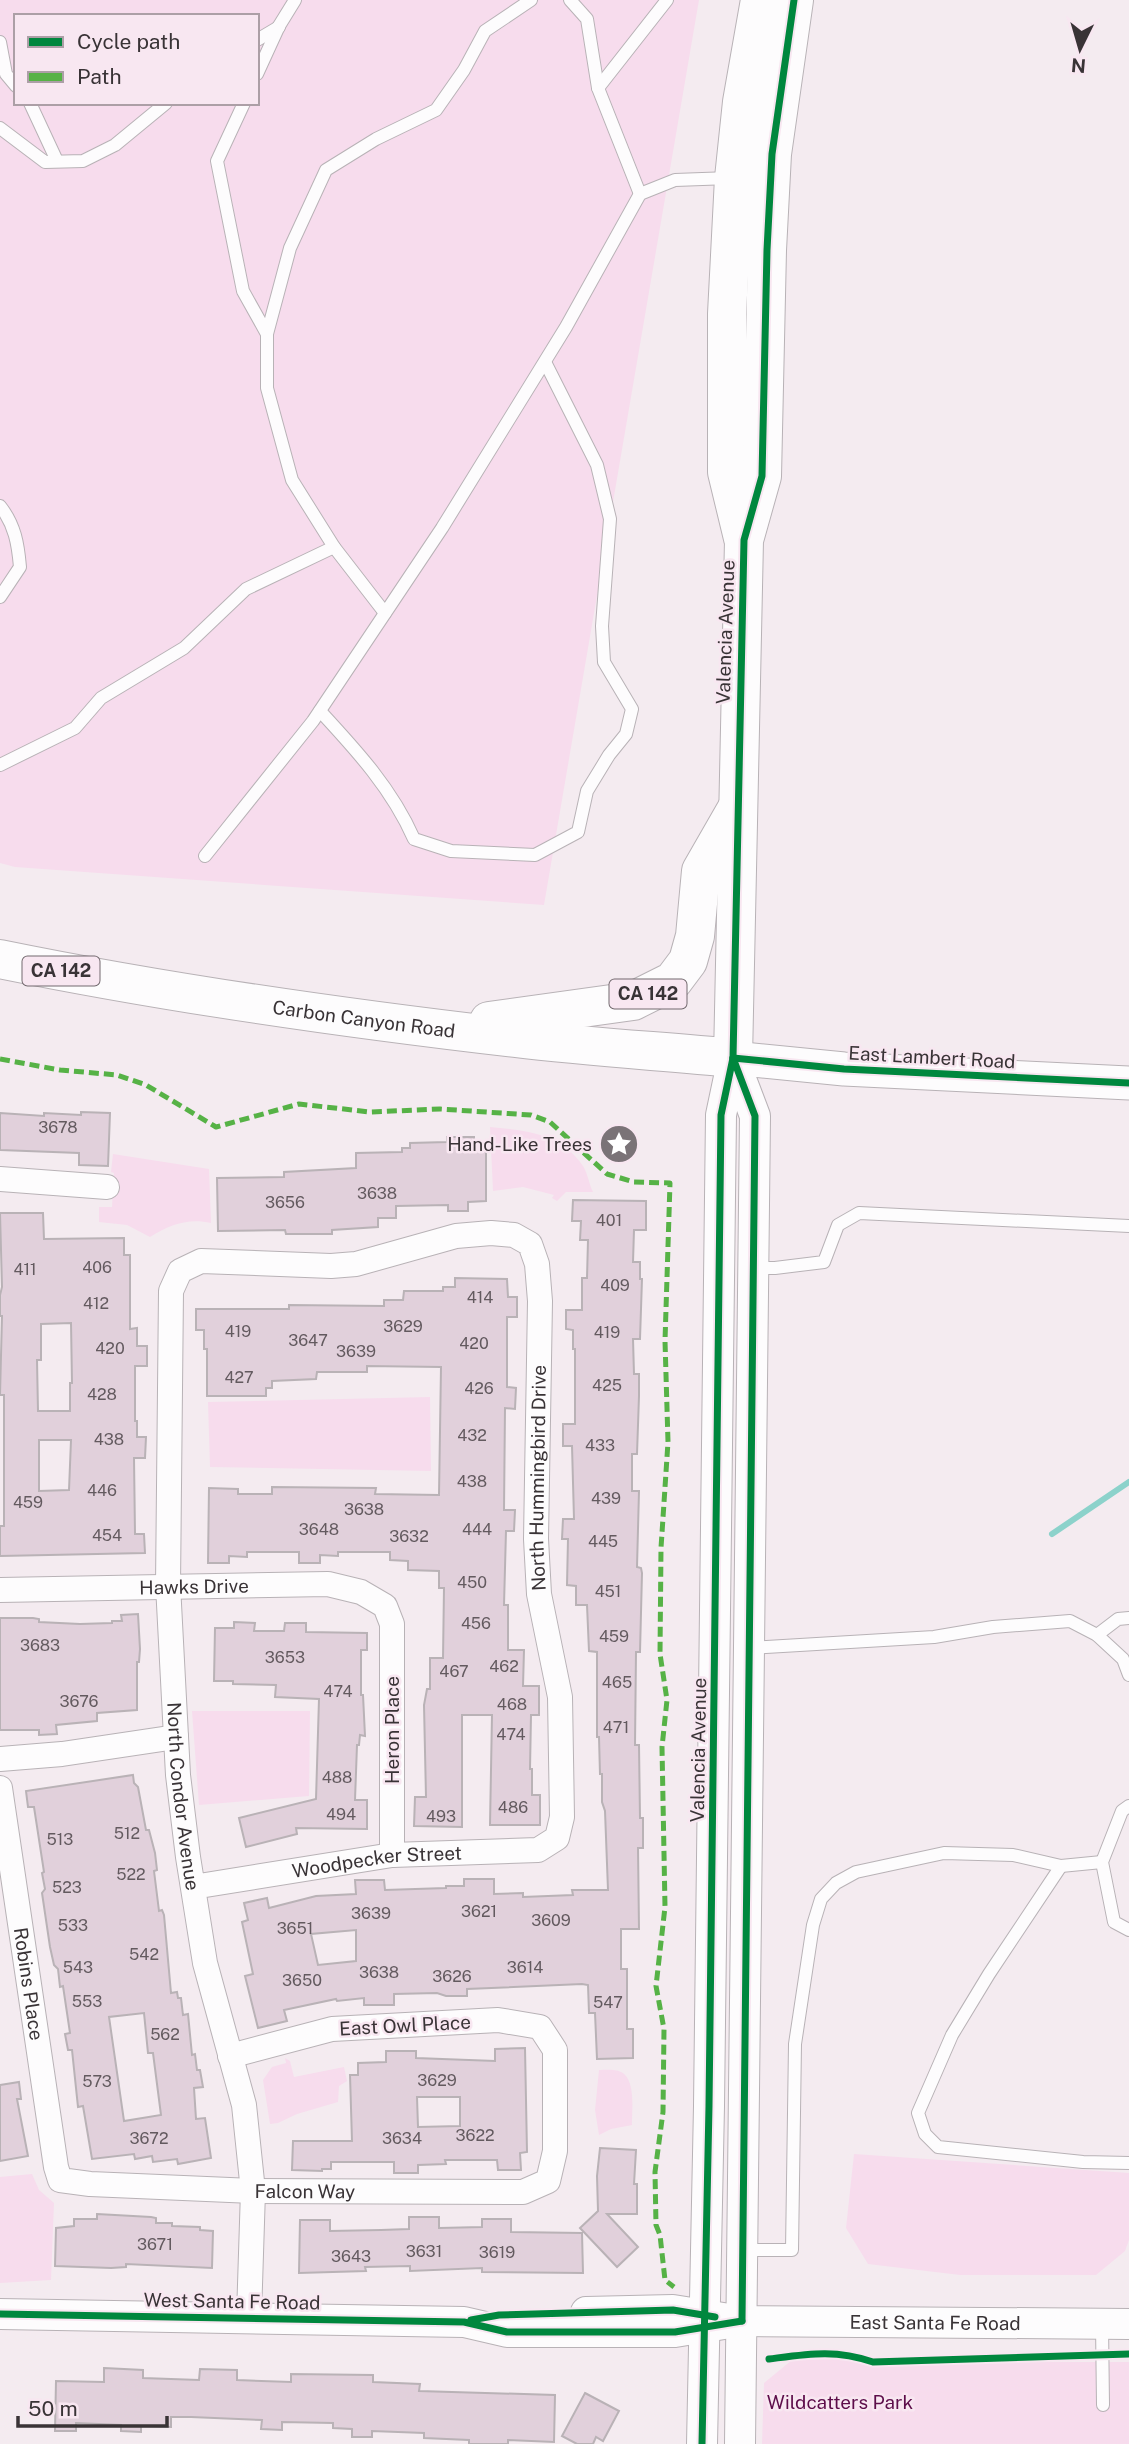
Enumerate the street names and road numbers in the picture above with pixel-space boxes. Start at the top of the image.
street label: Valencia Avenue [711,559,739,705]
road number: CA 142 [22,956,100,986]
road number: CA 142 [610,979,686,1009]
street label: Carbon Canyon Road [271,996,457,1042]
street label: East Lambert Road [848,1042,1016,1072]
street label: North Hummingbird Drive [525,1365,550,1592]
street label: Hawks Drive [139,1574,249,1598]
street label: Heron Place [381,1676,403,1784]
street label: Valencia Avenue [686,1677,710,1823]
street label: North Condor Avenue [163,1702,204,1892]
street label: Woodpecker Street [290,1842,462,1882]
street label: Robins Place [10,1926,48,2042]
street label: East Owl Place [339,2011,471,2039]
street label: Falcon Way [254,2180,355,2202]
street label: West Santa Fe Road [143,2288,321,2314]
street label: East Santa Fe Road [849,2311,1021,2334]

